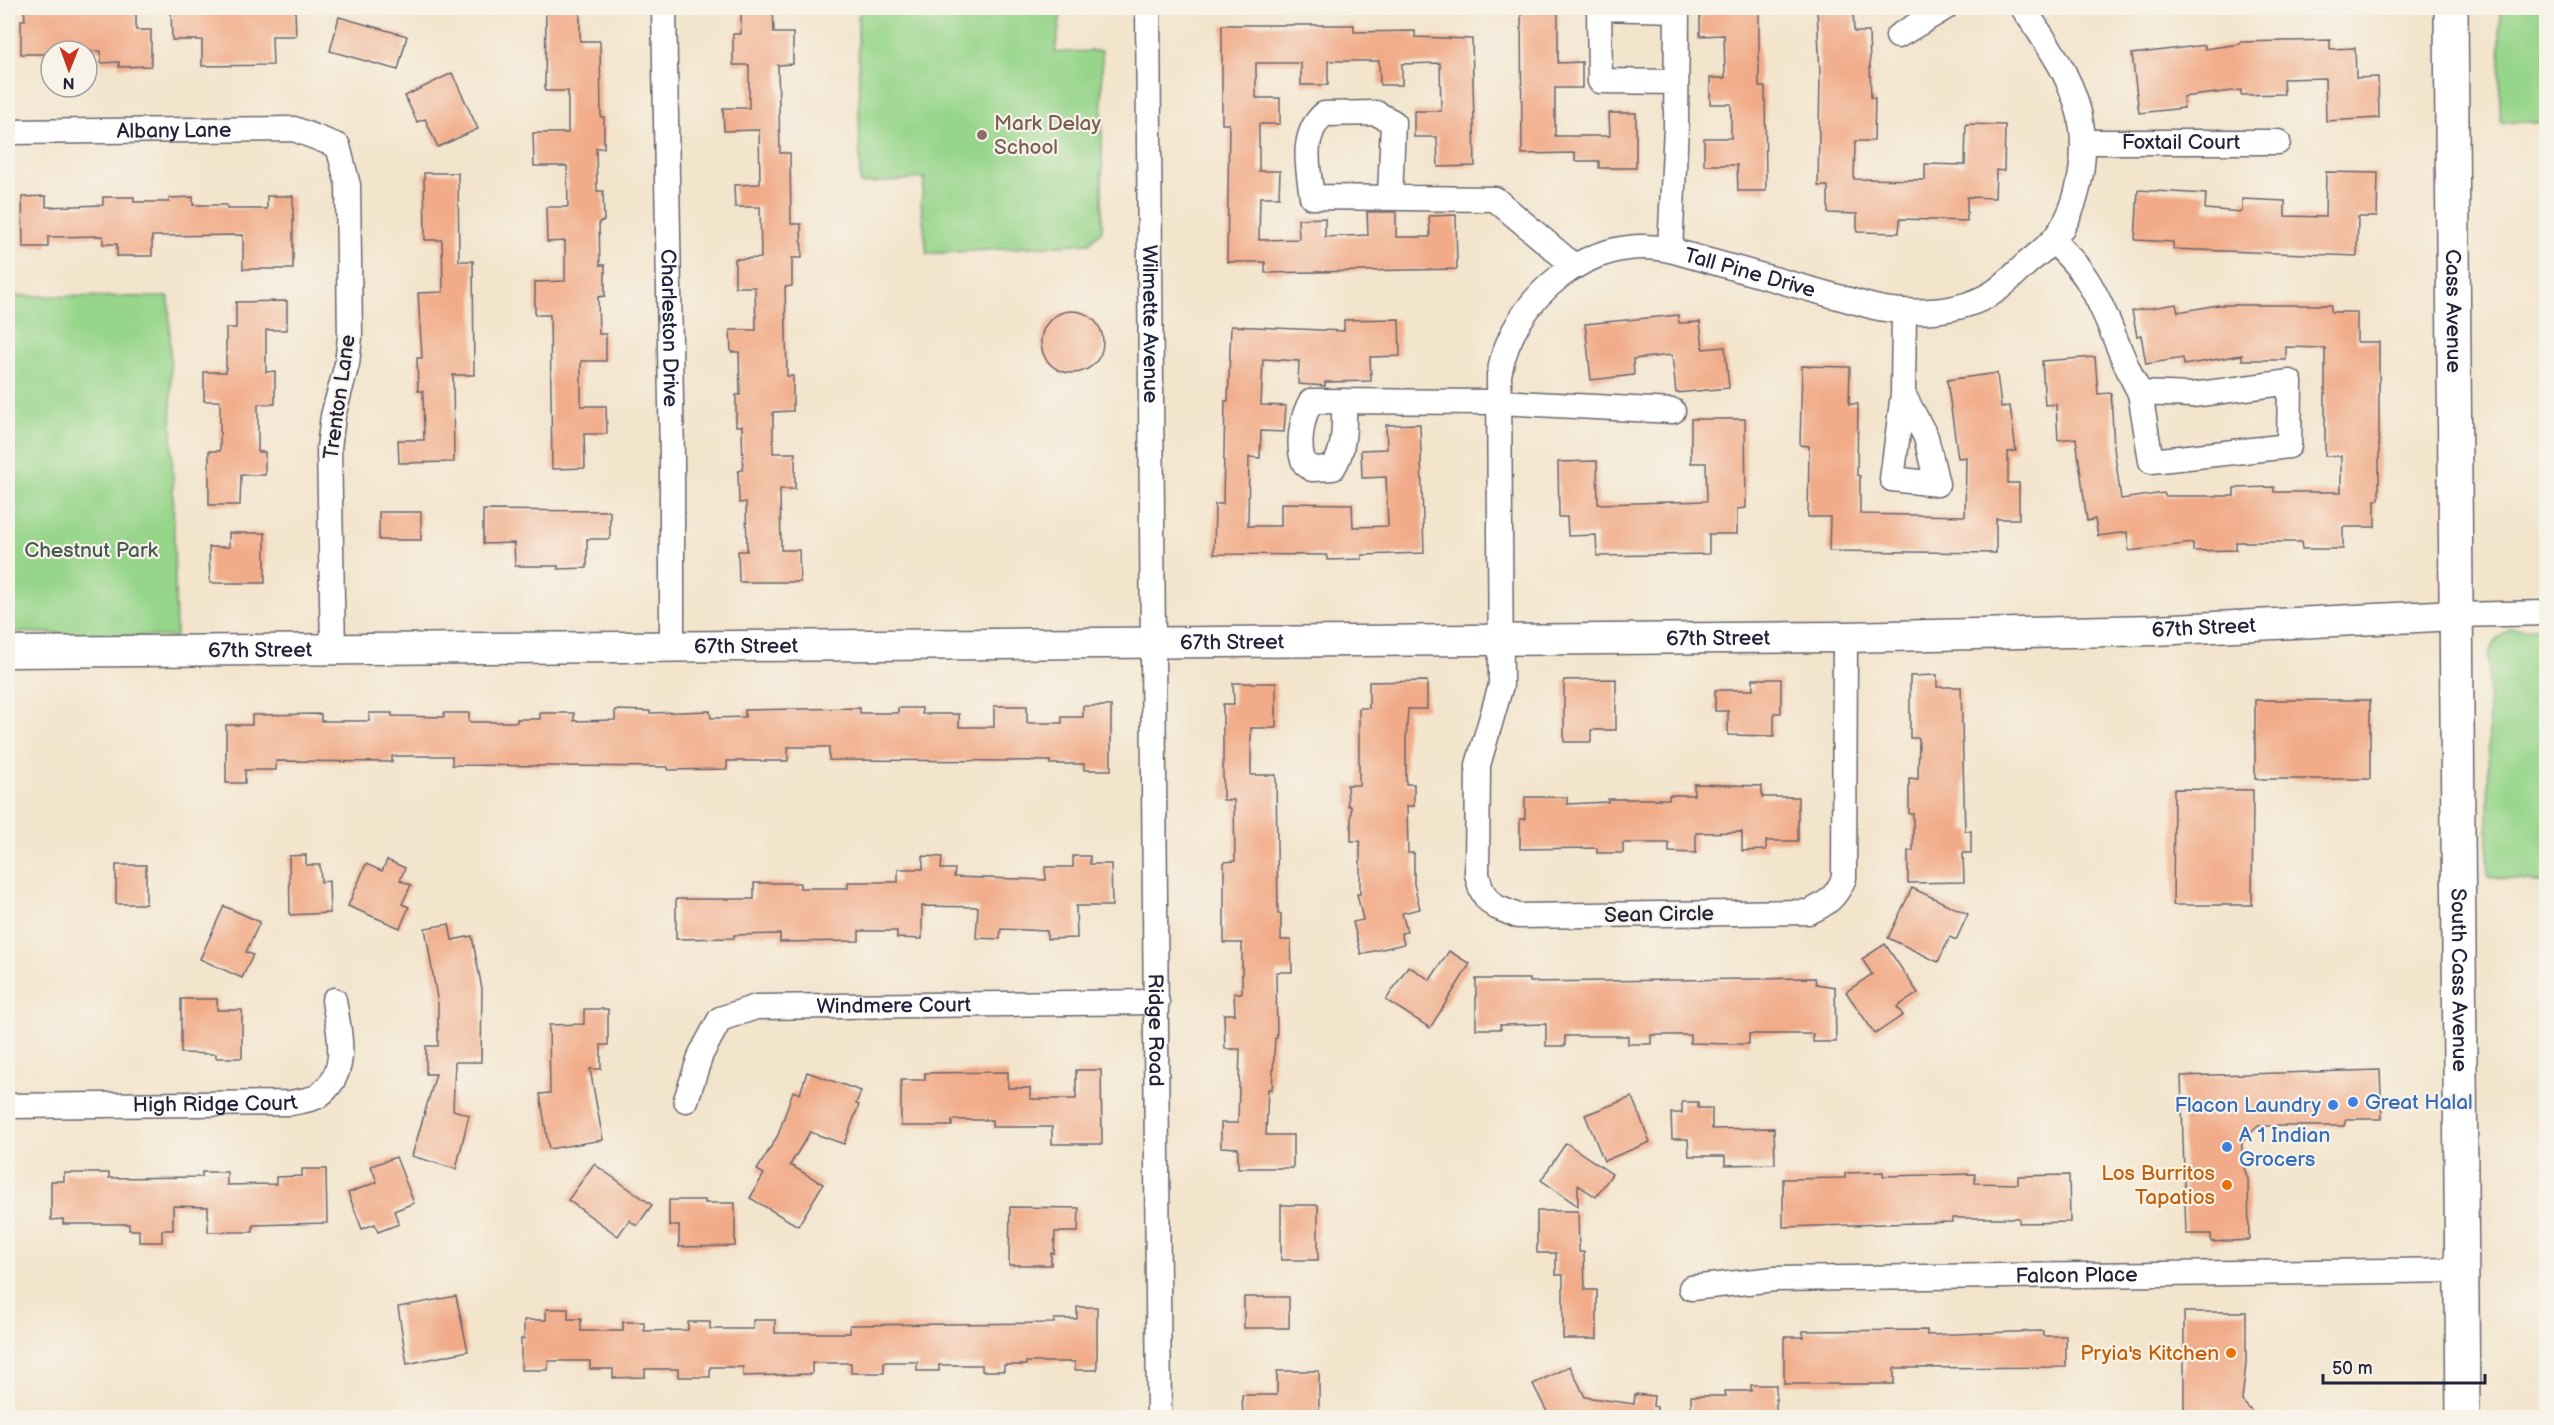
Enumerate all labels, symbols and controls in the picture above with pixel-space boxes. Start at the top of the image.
north arrow [39,39,99,99]
text: N [63,73,75,92]
place label: Mark Delay School [994,111,1101,160]
street label: Albany Lane [117,118,231,144]
marker: Mark Delay School [975,128,989,142]
street label: Foxtail Court [2122,130,2241,155]
street label: Tall Pine Drive [1681,243,1818,303]
street label: Wilmette Avenue [1137,245,1163,403]
street label: Charleston Drive [655,249,683,407]
street label: Cass Avenue [2440,249,2466,373]
street label: Trenton Lane [318,333,361,461]
park label: Chestnut Park [24,538,158,563]
street label: 67th Street [2151,613,2257,643]
street label: 67th Street [1666,626,1771,651]
street label: 67th Street [1180,630,1285,655]
street label: 67th Street [694,634,799,659]
street label: 67th Street [208,638,313,663]
street label: South Cass Avenue [2445,888,2472,1072]
street label: Sean Circle [1604,901,1714,928]
street label: Ridge Road [1143,973,1168,1087]
street label: Windmere Court [816,992,972,1019]
street label: High Ridge Court [133,1090,300,1118]
place label: Great Halal [2365,1090,2473,1115]
place label: Flacon Laundry [2174,1093,2321,1118]
marker: Great Halal [2346,1095,2360,1109]
marker: Flacon Laundry [2326,1098,2340,1112]
place label: A 1 Indian Grocers [2239,1123,2330,1172]
marker: A 1 Indian Grocers [2220,1140,2234,1154]
place label: Los Burritos Tapatios [2101,1161,2215,1210]
marker: Los Burritos Tapatios [2220,1178,2234,1192]
street label: Falcon Place [2015,1262,2138,1289]
place label: Pryia's Kitchen [2080,1341,2219,1366]
marker: Pryia's Kitchen [2224,1346,2238,1360]
scale bar [2323,1347,2485,1385]
text: 50 m [2332,1358,2373,1379]

